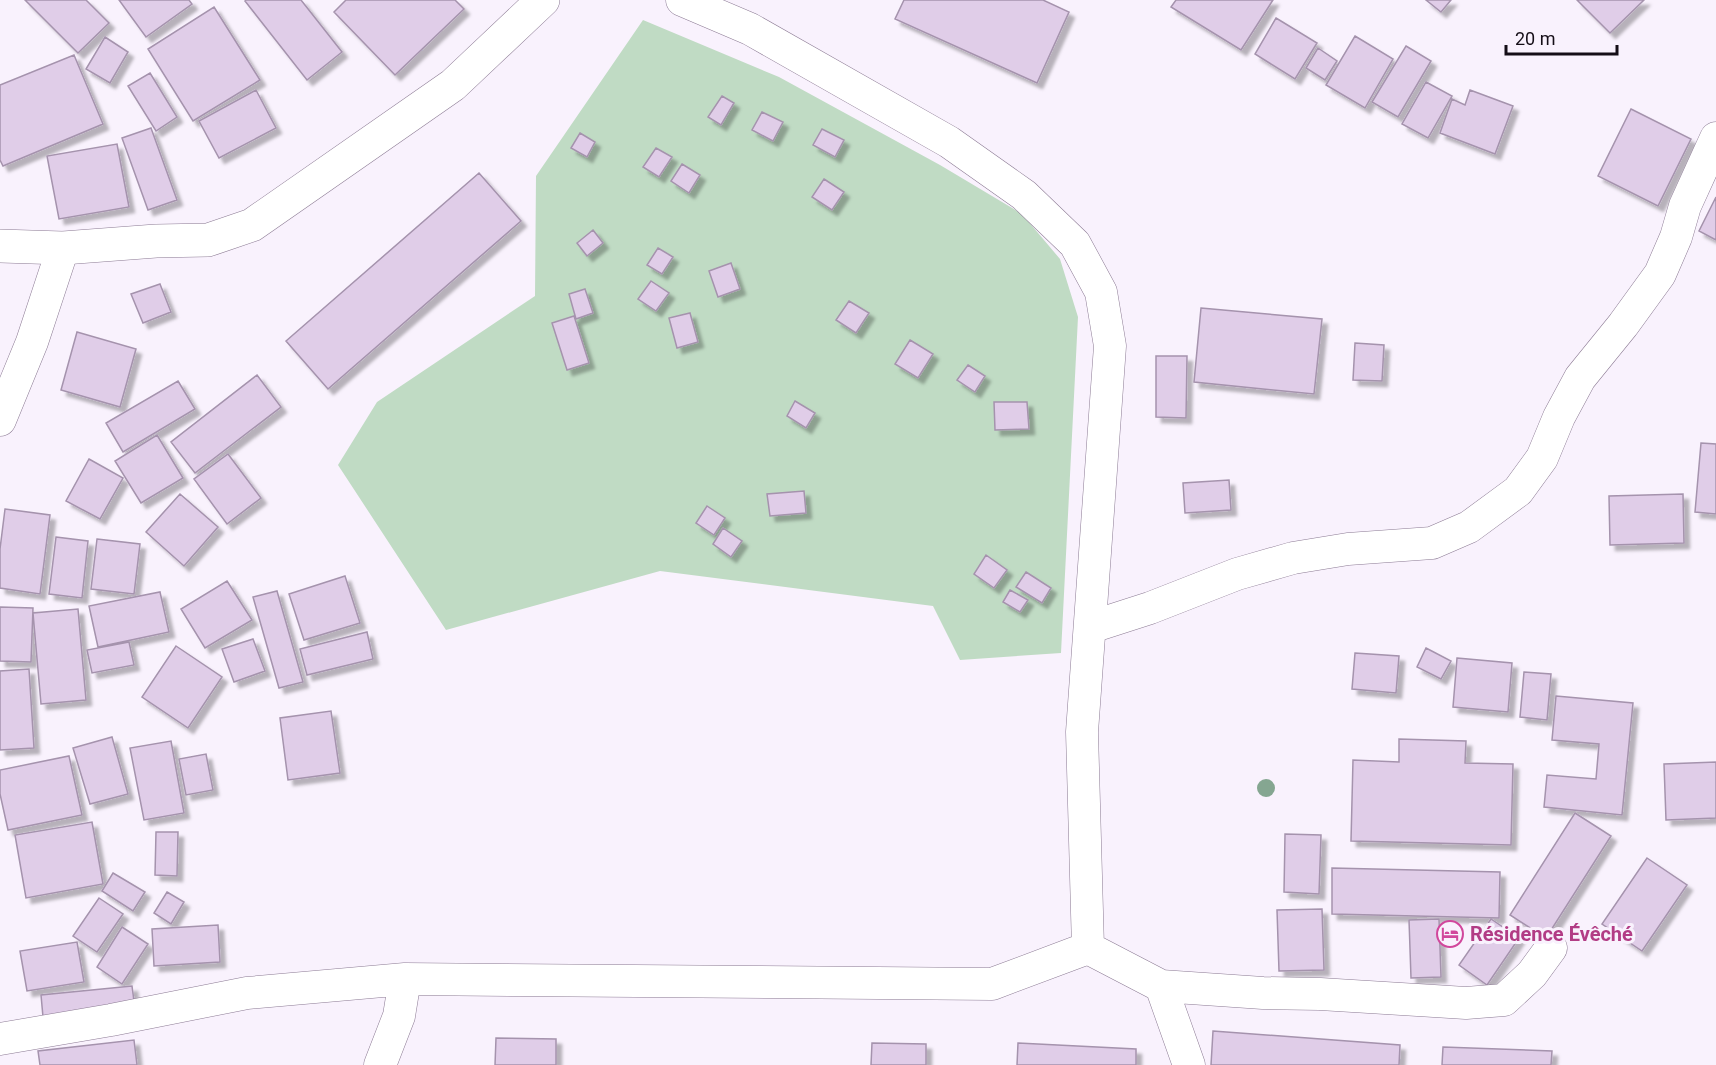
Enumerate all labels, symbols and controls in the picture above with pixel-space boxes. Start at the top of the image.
scale bar [1506,18,1617,56]
text: 20 m [1515,28,1555,49]
hotel icon: Résidence Évêché [1435,919,1465,949]
place label: Résidence Évêché [1470,922,1633,946]

